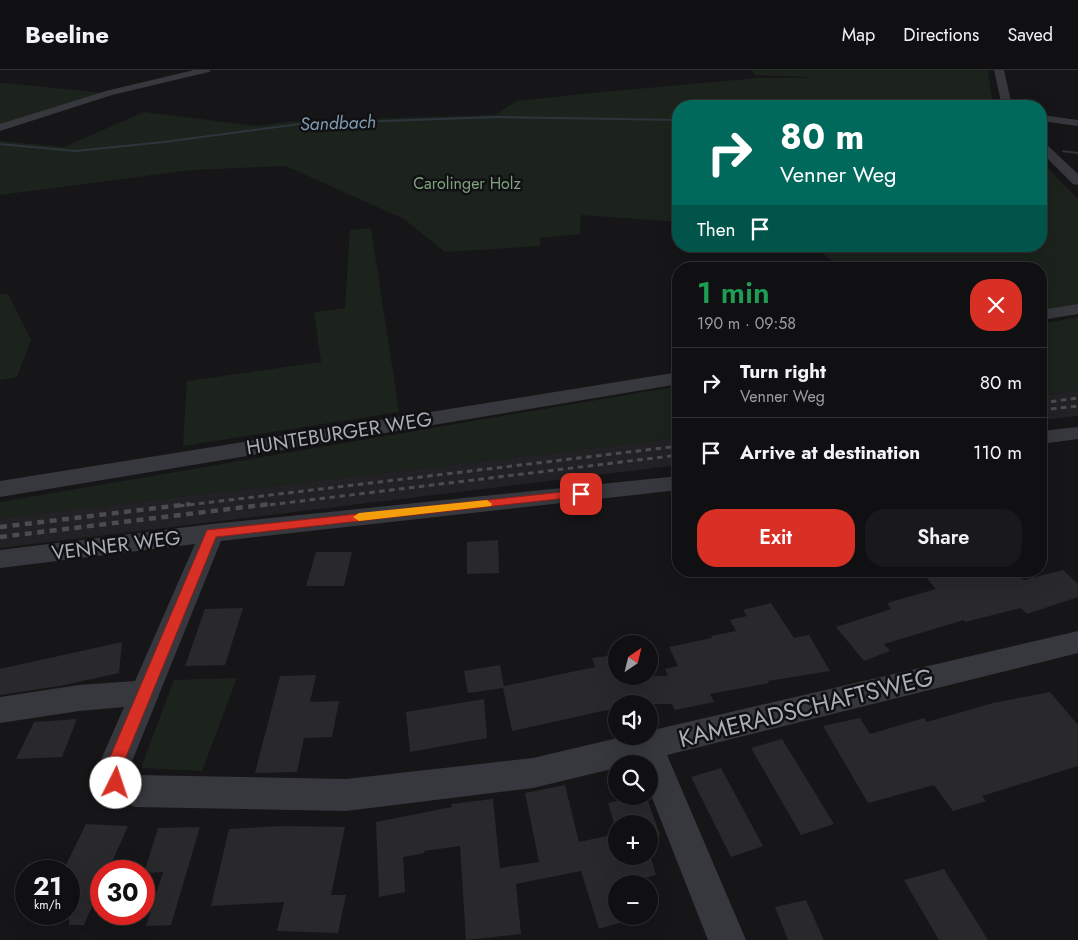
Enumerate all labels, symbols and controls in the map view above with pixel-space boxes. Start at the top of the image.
text: Beeline [25,17,109,52]
text: Map [842,22,875,48]
text: Directions [903,22,979,48]
text: Saved [1007,22,1053,48]
water label: Sandbach [300,109,376,137]
text: 80 m [780,112,864,162]
icon: right [697,120,762,185]
text: Venner Weg [780,158,897,190]
park label: Carolinger Holz [413,172,522,195]
icon: arrive [746,215,774,243]
text: Then [697,216,736,243]
text: 1 min [697,271,770,314]
button: close [970,279,1022,331]
text: 190 m · 09:58 [697,312,796,335]
text: Turn right [740,358,826,385]
icon: right [697,369,725,397]
text: 80 m [980,369,1022,396]
text: Venner Weg [740,385,825,408]
street label: HUNTEBURGER WEG [244,405,434,462]
icon: arrive [697,439,725,467]
text: Arrive at destination [740,439,920,466]
text: 110 m [973,439,1022,466]
pin [560,473,602,515]
icon: arrive [567,480,595,508]
button: Exit [697,509,855,567]
button: Share [865,509,1022,567]
street label: VENNER WEG [50,523,182,568]
north arrow [608,635,658,685]
map controls [608,635,658,925]
street label: KAMERADSCHAFTSWEG [675,659,937,756]
button: sound [608,695,658,745]
button: search [608,755,658,805]
position arrow [89,756,141,808]
button: + [608,815,658,865]
speed limit sign: 30 [90,860,155,925]
text: 21 [33,868,62,904]
button: − [608,875,658,925]
text: km/h [34,896,61,914]

